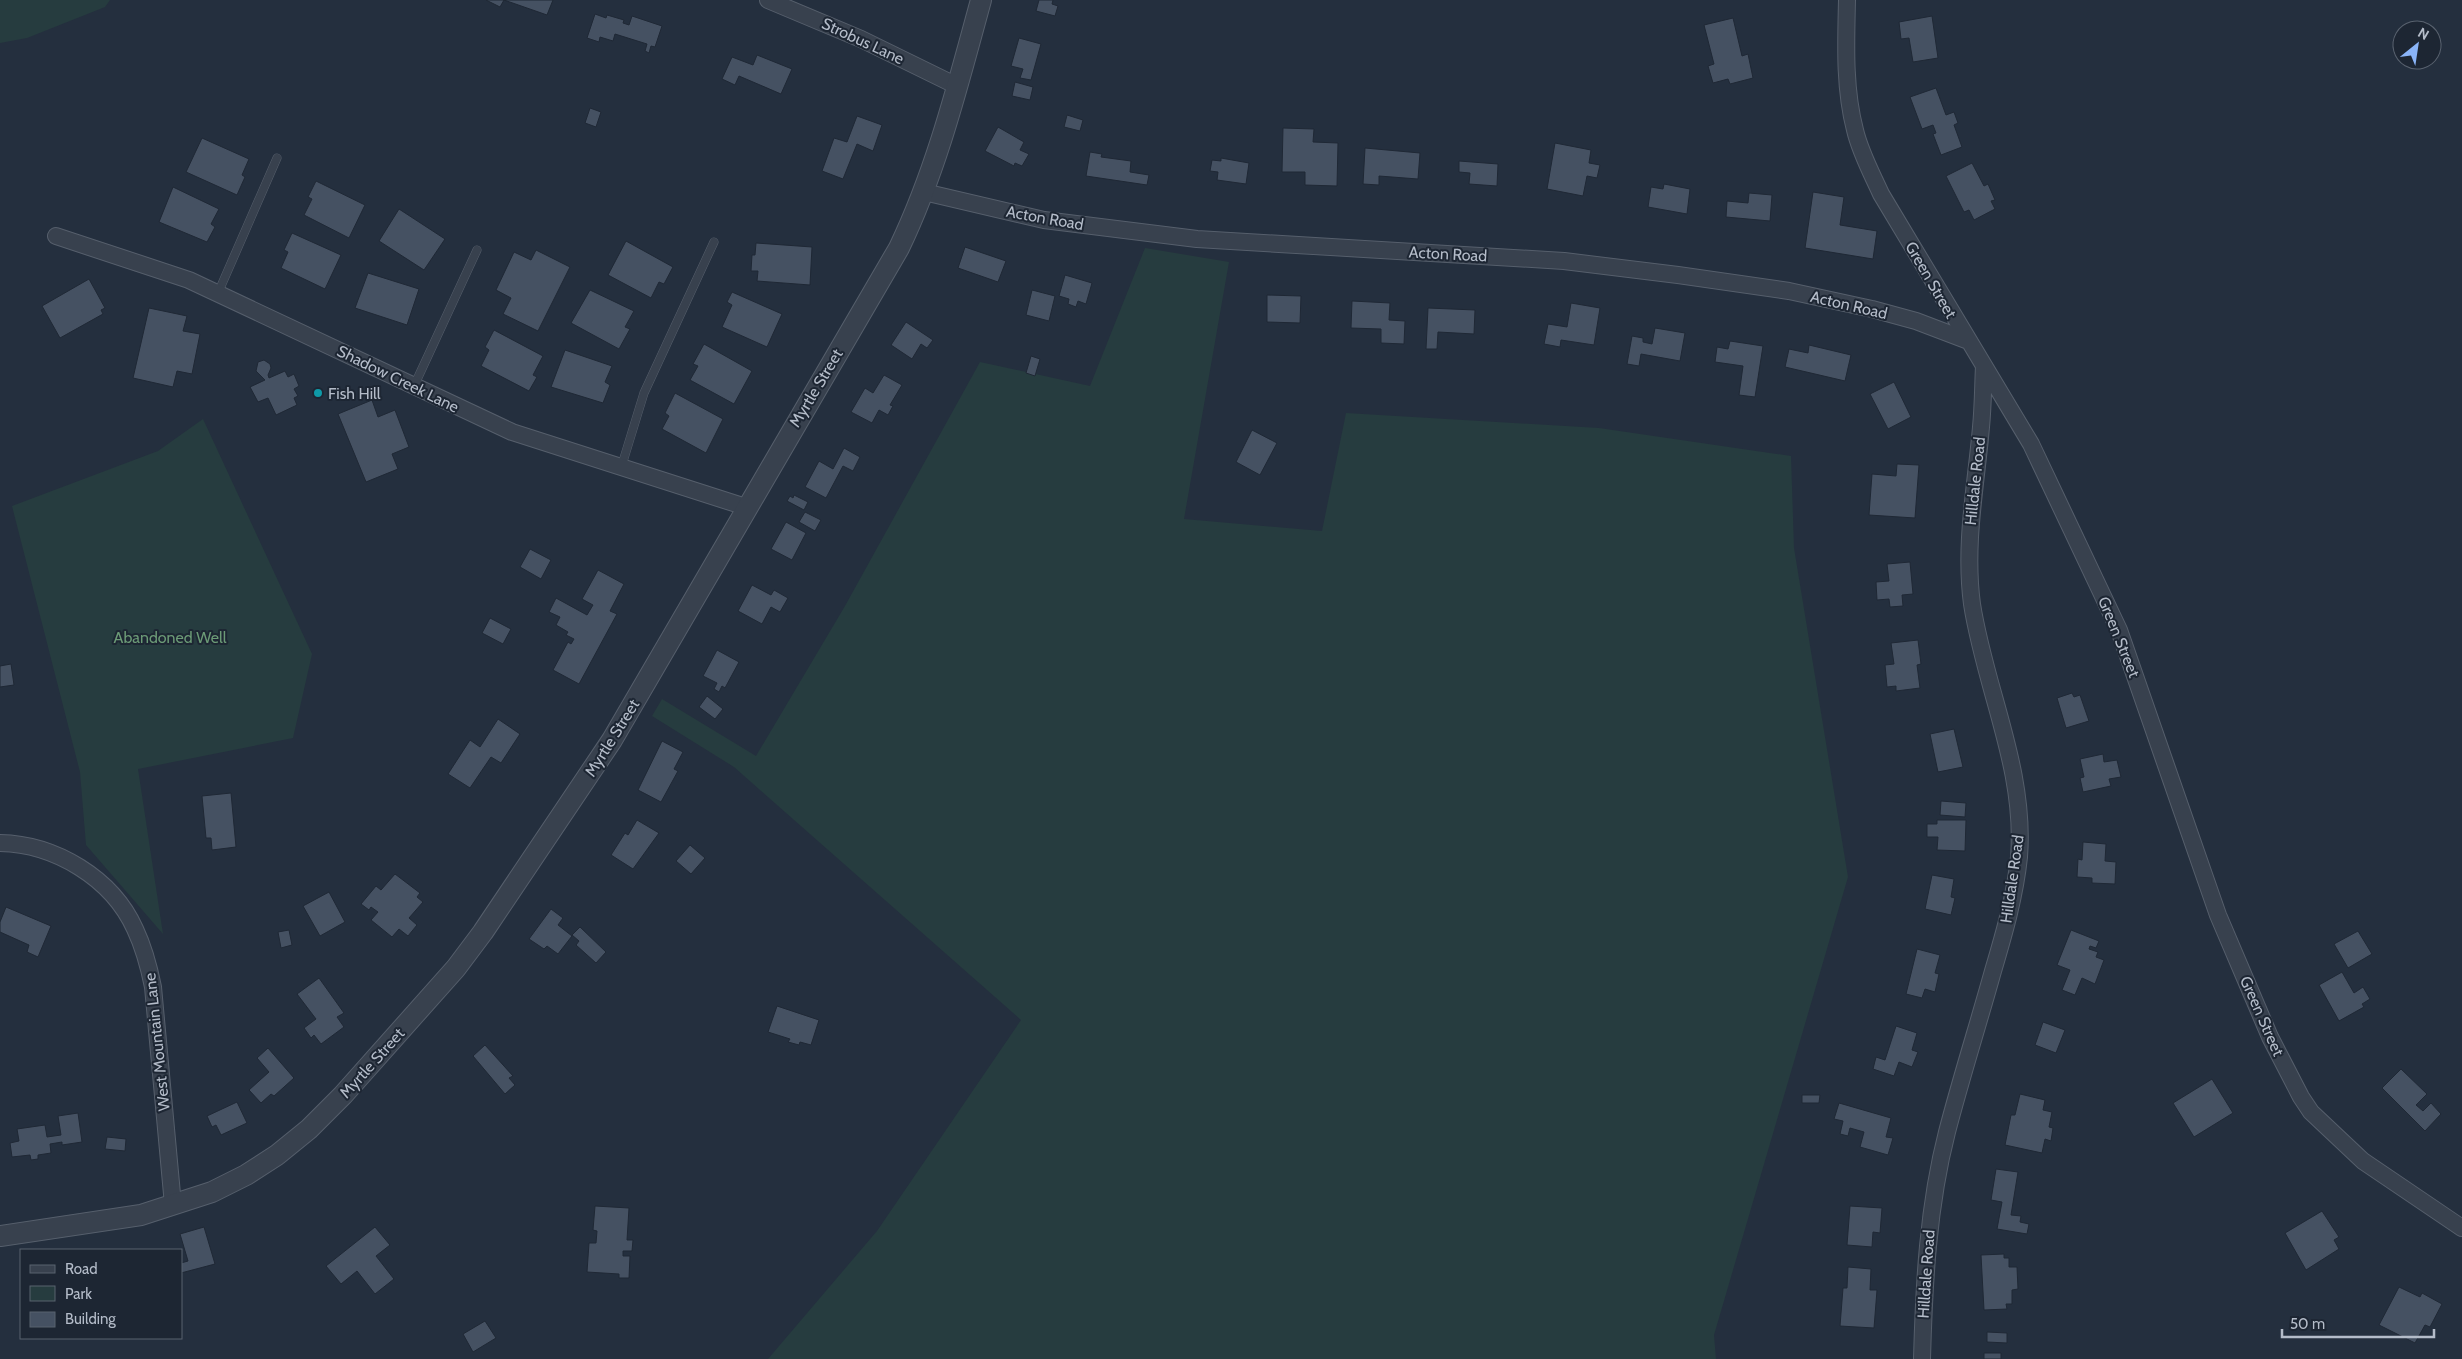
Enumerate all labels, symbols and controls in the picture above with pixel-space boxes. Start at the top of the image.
street label: Strobus Lane [819,14,907,68]
north arrow [2392,20,2442,70]
text: N [2415,23,2432,44]
street label: Acton Road [1005,202,1085,234]
street label: Green Street [1901,238,1961,322]
street label: Acton Road [1408,242,1488,266]
street label: Acton Road [1809,287,1889,323]
street label: Shadow Creek Lane [334,341,462,417]
street label: Myrtle Street [785,345,847,431]
place label: Fish Hill [328,384,381,403]
marker: Fish Hill [312,387,324,399]
street label: Hilldale Road [1961,436,1989,526]
street label: Green Street [2094,594,2144,681]
park label: Abandoned Well [114,628,227,647]
street label: Myrtle Street [581,695,644,780]
street label: Hilldale Road [1996,834,2028,924]
street label: West Mountain Lane [140,972,174,1112]
street label: Green Street [2236,973,2288,1059]
street label: Myrtle Street [336,1024,409,1102]
street label: Hilldale Road [1913,1229,1939,1319]
legend [20,1249,182,1339]
text: Road [65,1260,98,1278]
text: Park [65,1285,92,1303]
scale bar [2282,1306,2434,1338]
text: Building [65,1310,116,1328]
text: 50 m [2290,1315,2325,1333]

